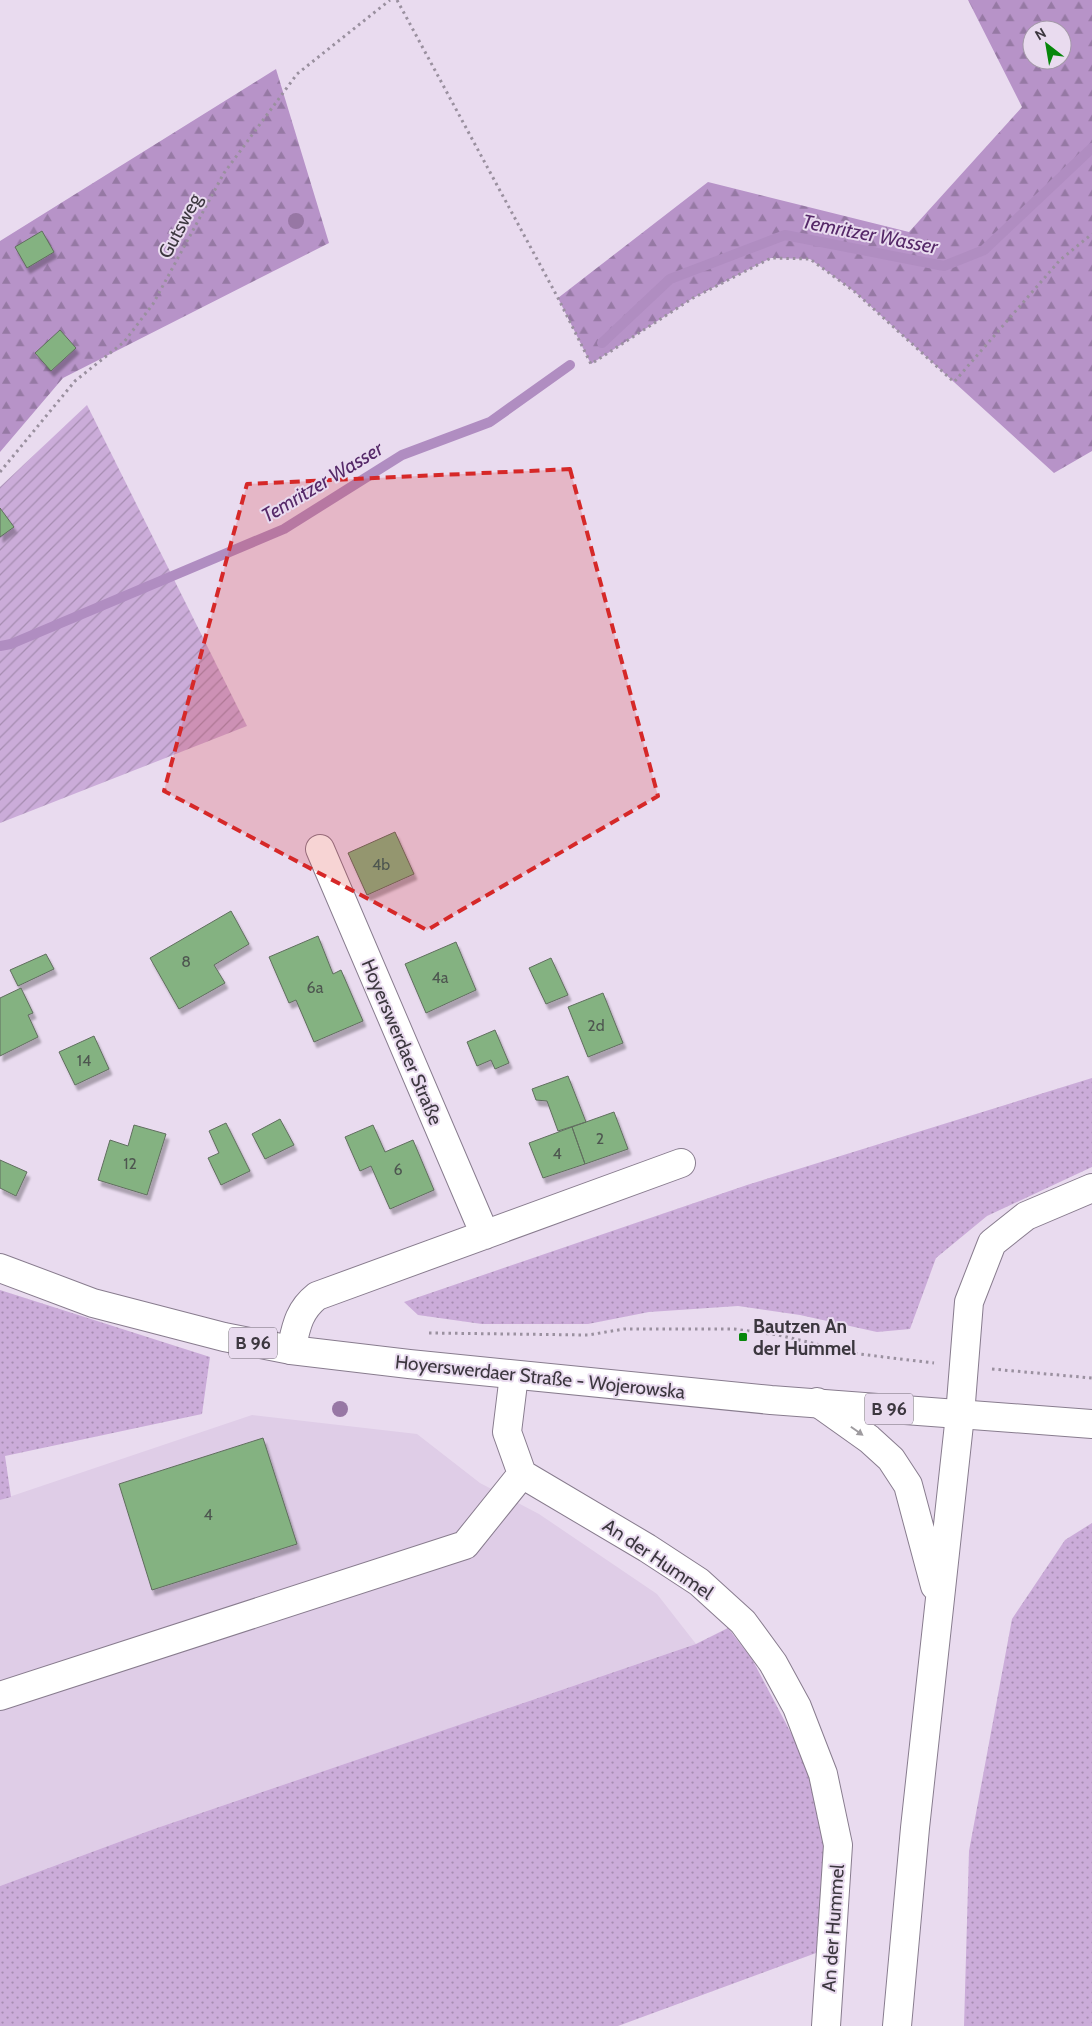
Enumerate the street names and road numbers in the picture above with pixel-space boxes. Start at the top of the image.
street label: Gutsweg [153,189,207,262]
street label: Hoyerswerdaer Straße [357,956,447,1129]
road number: B 96 [229,1328,277,1359]
street label: Hoyerswerdaer Straße - Wojerowska [394,1350,686,1404]
road number: B 96 [865,1394,913,1425]
street label: An der Hummel [599,1514,718,1605]
street label: An der Hummel [817,1863,849,1993]

